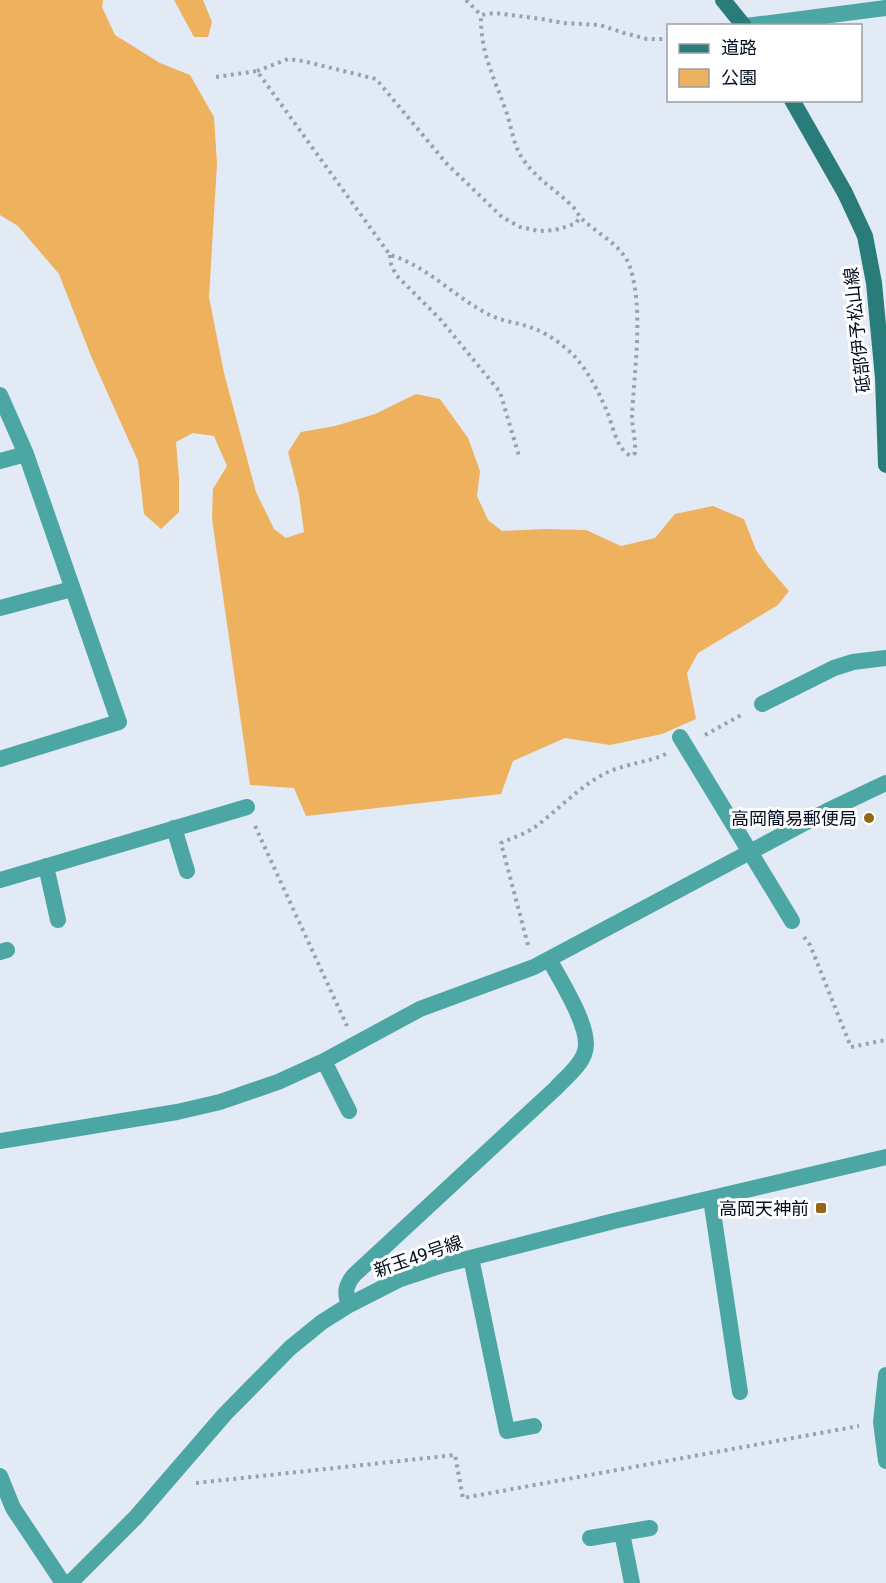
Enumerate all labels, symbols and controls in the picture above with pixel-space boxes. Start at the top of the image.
legend [667,24,862,102]
text: 道路 [721,37,757,58]
text: 公園 [721,67,757,88]
street label: 砥部伊予松山線 [840,266,874,394]
place label: 高岡簡易郵便局 [731,808,857,829]
marker: 高岡簡易郵便局 [862,811,876,825]
place label: 高岡天神前 [719,1198,809,1219]
marker: 高岡天神前 [814,1201,828,1215]
street label: 新玉49号線 [371,1231,465,1281]

